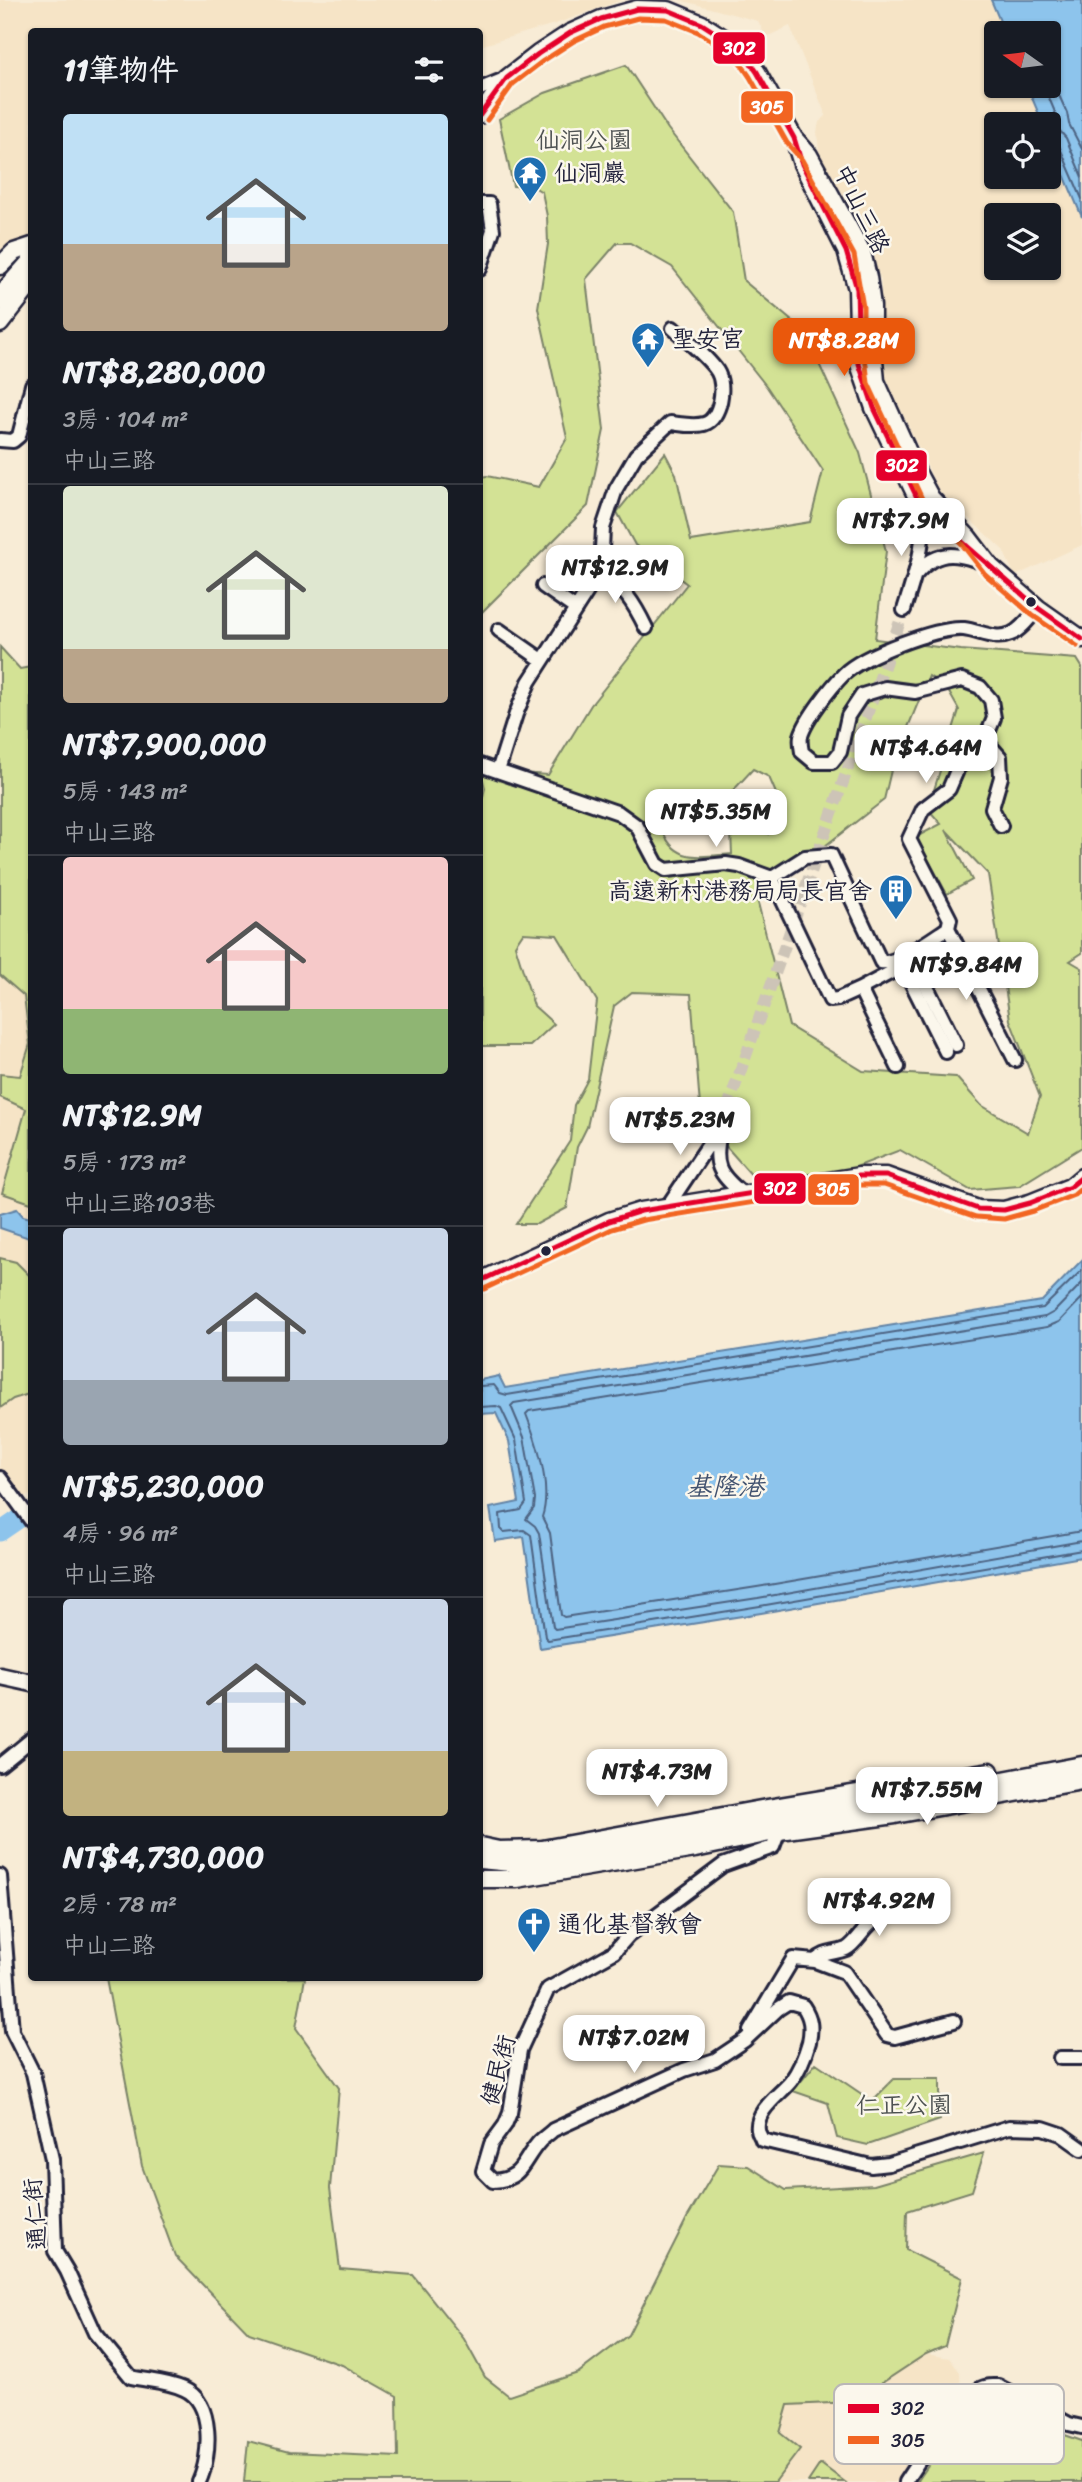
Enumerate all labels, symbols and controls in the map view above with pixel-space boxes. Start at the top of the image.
north arrow [984,21,1060,98]
map controls [984,21,1061,280]
line badge: 302 [712,31,766,65]
text: 302 [721,32,756,65]
text: 11筆物件 [63,43,179,97]
icon: filters [410,51,448,89]
line badge: 305 [740,90,794,124]
text: 305 [749,91,784,124]
button: locate [984,112,1061,189]
park label: 仙洞公園 [536,119,632,161]
place label: 仙洞巖 [554,152,626,194]
temple icon: 仙洞巖 [511,154,549,203]
street label: 中山三路 [822,157,902,261]
icon: home [193,160,319,286]
button: layers [984,203,1061,280]
place label: 聖安宮 [672,318,744,360]
pin: NT$8.28M [772,318,916,378]
temple icon: 聖安宮 [629,320,667,369]
text: NT$8.28M [789,320,899,361]
text: NT$8,280,000 [63,345,265,399]
text: 3房 · 104 m² [63,399,188,440]
text: 中山三路 [63,440,155,481]
line badge: 302 [875,449,928,482]
text: 302 [884,449,919,482]
pin: NT$7.9M [836,498,966,558]
text: NT$7.9M [853,500,949,541]
icon: home [193,532,319,658]
pin: NT$12.9M [543,546,687,605]
text: NT$12.9M [562,547,668,588]
unlabelled marker [1024,595,1038,609]
text: NT$7,900,000 [63,717,266,771]
pin: NT$4.64M [854,726,998,785]
text: NT$4.64M [871,727,981,768]
text: 5房 · 143 m² [63,771,188,812]
pin: NT$5.35M [644,790,788,849]
text: NT$5.35M [661,791,771,832]
text: 中山三路 [63,812,155,853]
place label: 高遠新村港務局局長官舍 [608,870,872,912]
building icon: 高遠新村港務局局長官舍 [877,872,915,921]
icon: home [193,903,319,1029]
pin: NT$9.84M [894,942,1038,1002]
text: NT$9.84M [910,944,1022,985]
text: NT$12.9M [63,1088,202,1142]
pin: NT$5.23M [608,1098,752,1157]
text: NT$5.23M [625,1099,735,1140]
text: 5房 · 173 m² [63,1142,187,1183]
line badge: 302 [753,1172,807,1205]
text: 302 [762,1172,797,1205]
line badge: 305 [807,1173,860,1206]
text: 305 [815,1173,850,1206]
text: 中山三路103巷 [63,1183,215,1224]
unlabelled marker [539,1244,553,1258]
icon: home [193,1274,319,1400]
text: NT$5,230,000 [63,1459,264,1513]
water label: 基隆港 [686,1463,767,1509]
text: 4房 · 96 m² [63,1513,178,1554]
text: 中山三路 [63,1554,155,1595]
icon: home [193,1645,319,1771]
pin: NT$4.73M [585,1750,729,1809]
text: NT$4.73M [602,1751,712,1792]
pin: NT$7.55M [855,1768,999,1827]
text: NT$7.55M [872,1769,982,1810]
text: NT$4,730,000 [63,1830,264,1884]
pin: NT$4.92M [807,1878,951,1938]
text: NT$4.92M [824,1880,934,1921]
text: 2房 · 78 m² [63,1884,177,1925]
place label: 通化基督教會 [558,1903,702,1945]
church icon: 通化基督教會 [515,1905,553,1954]
text: 中山二路 [63,1925,155,1966]
pin: NT$7.02M [562,2016,706,2075]
text: NT$7.02M [579,2017,689,2058]
street label: 健民街 [468,2030,528,2110]
park label: 仁正公園 [856,2084,952,2126]
street label: 通仁街 [11,2176,59,2252]
legend [834,2384,1064,2464]
text: 302 [891,2392,924,2425]
text: 305 [891,2424,925,2457]

